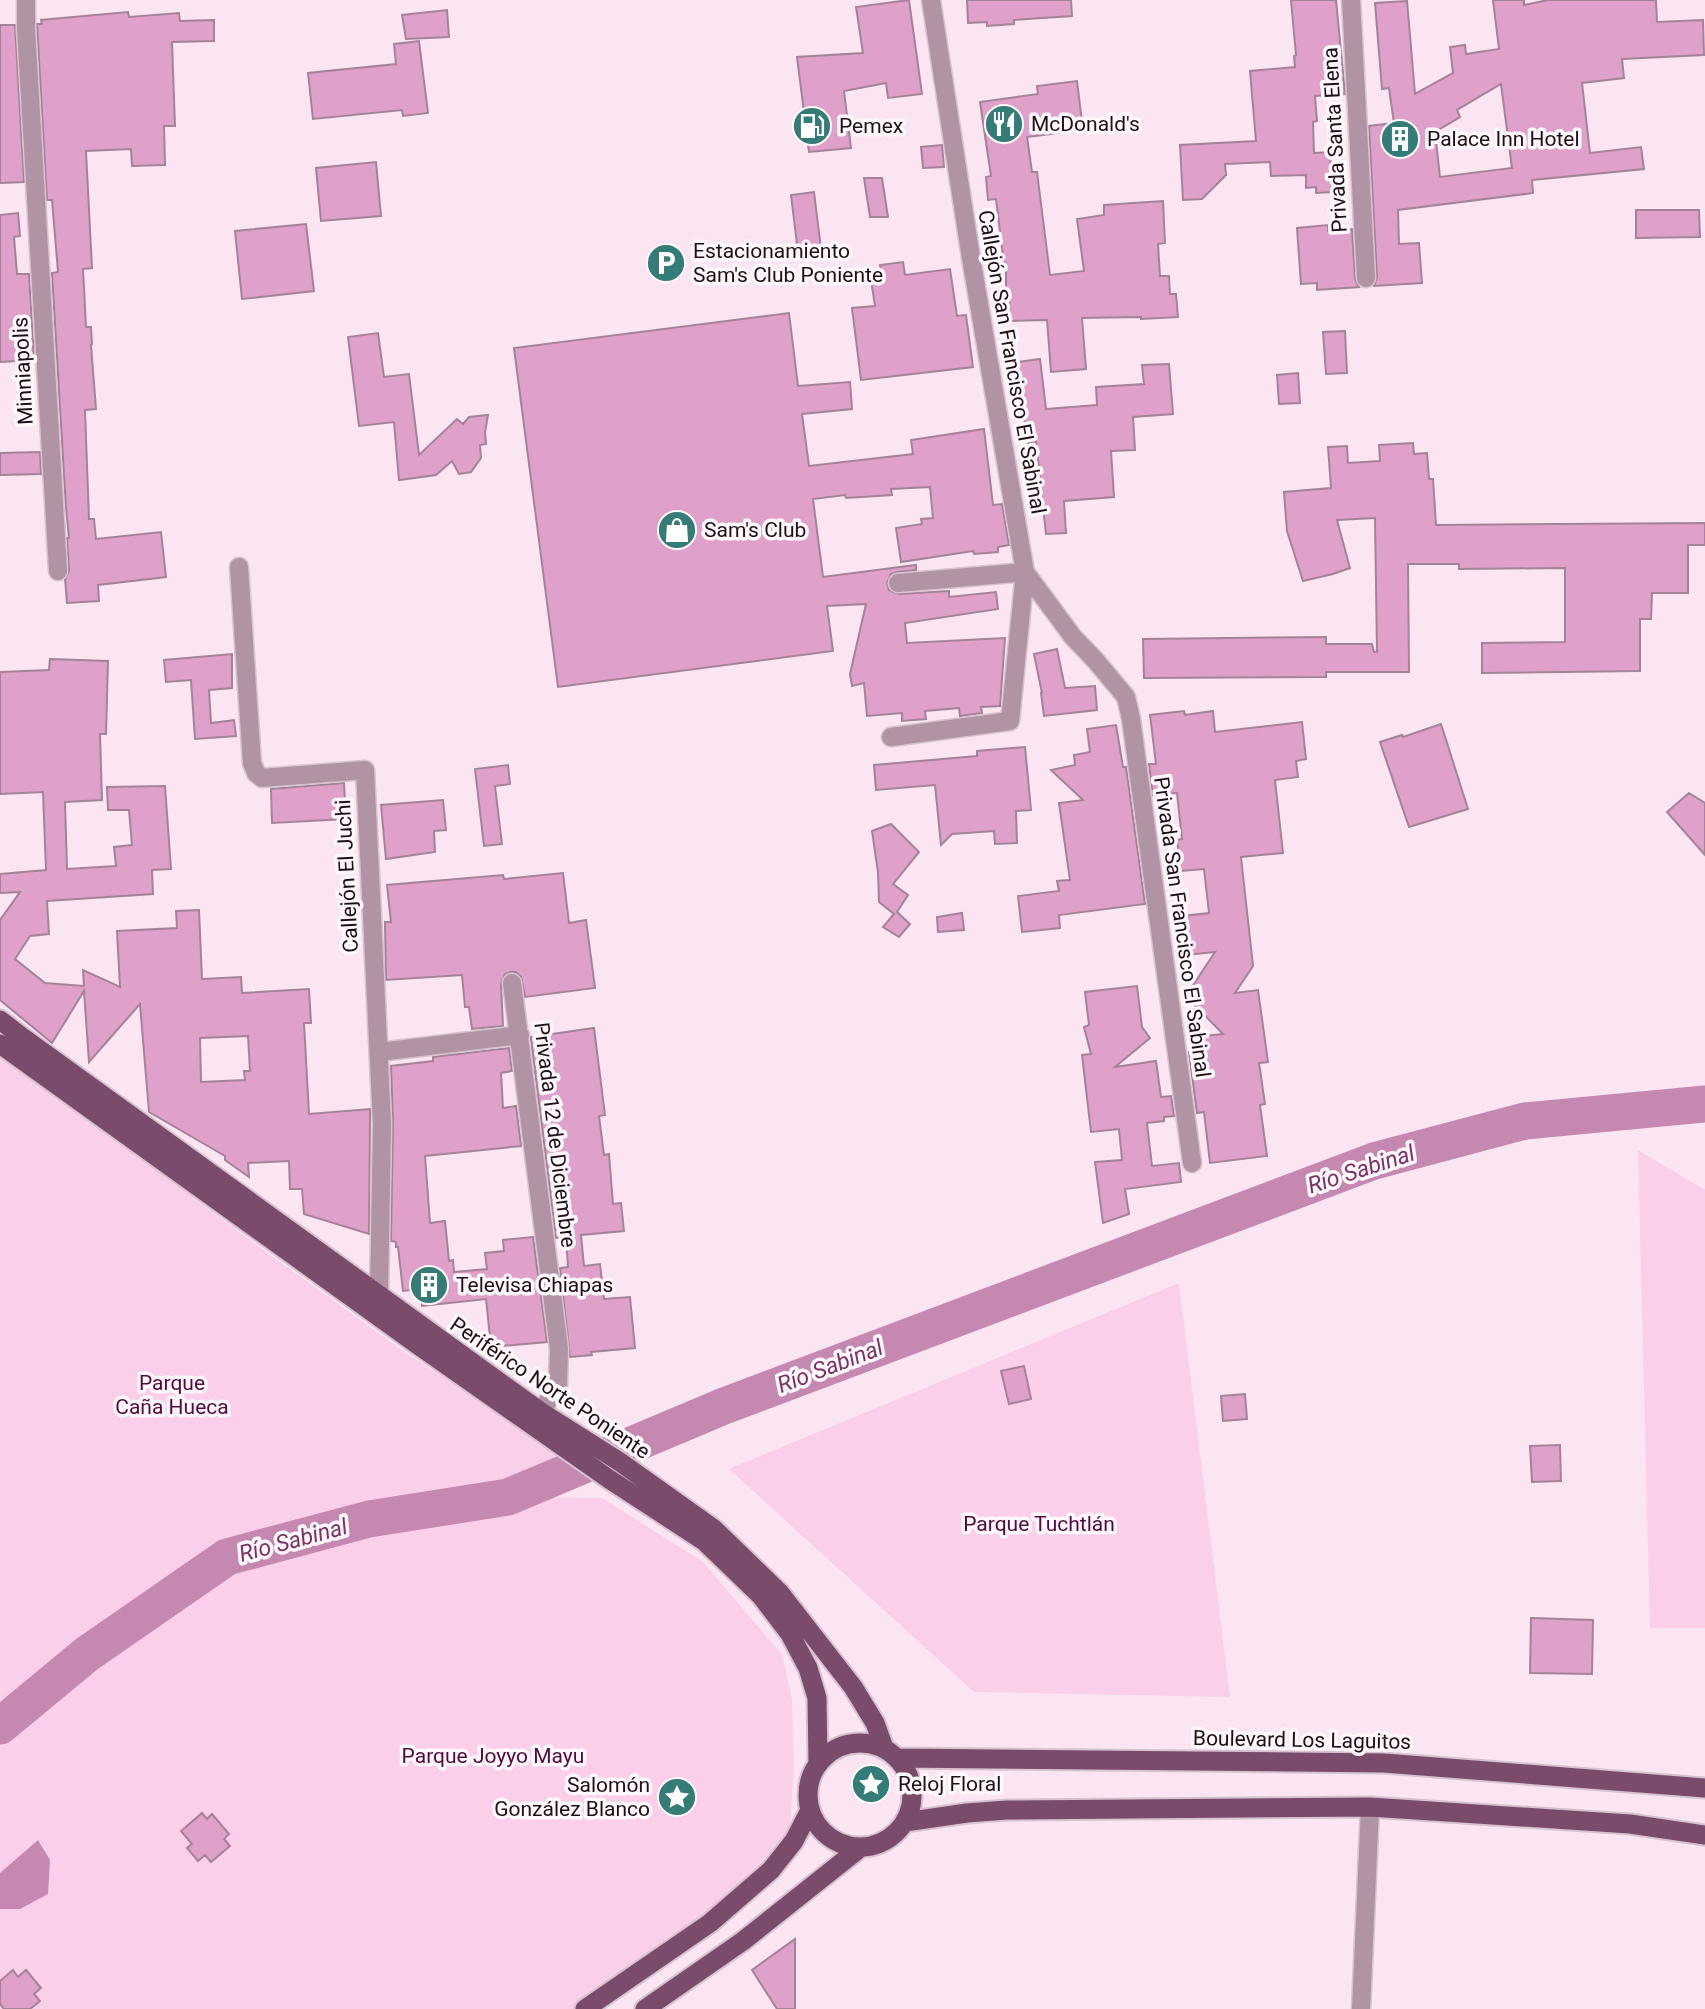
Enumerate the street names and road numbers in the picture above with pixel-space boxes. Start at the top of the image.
street label: Privada Santa Elena [1318,47,1352,233]
street label: Callejón San Francisco El Sabinal [973,208,1051,516]
street label: Minniapolis [8,316,38,426]
street label: Privada San Francisco El Sabinal [1149,775,1215,1079]
street label: Callejón El Juchi [331,799,363,953]
street label: Privada 12 de Diciembre [529,1021,581,1249]
street label: Periférico Norte Poniente [446,1312,654,1464]
street label: Boulevard Los Laguitos [1193,1726,1411,1754]

